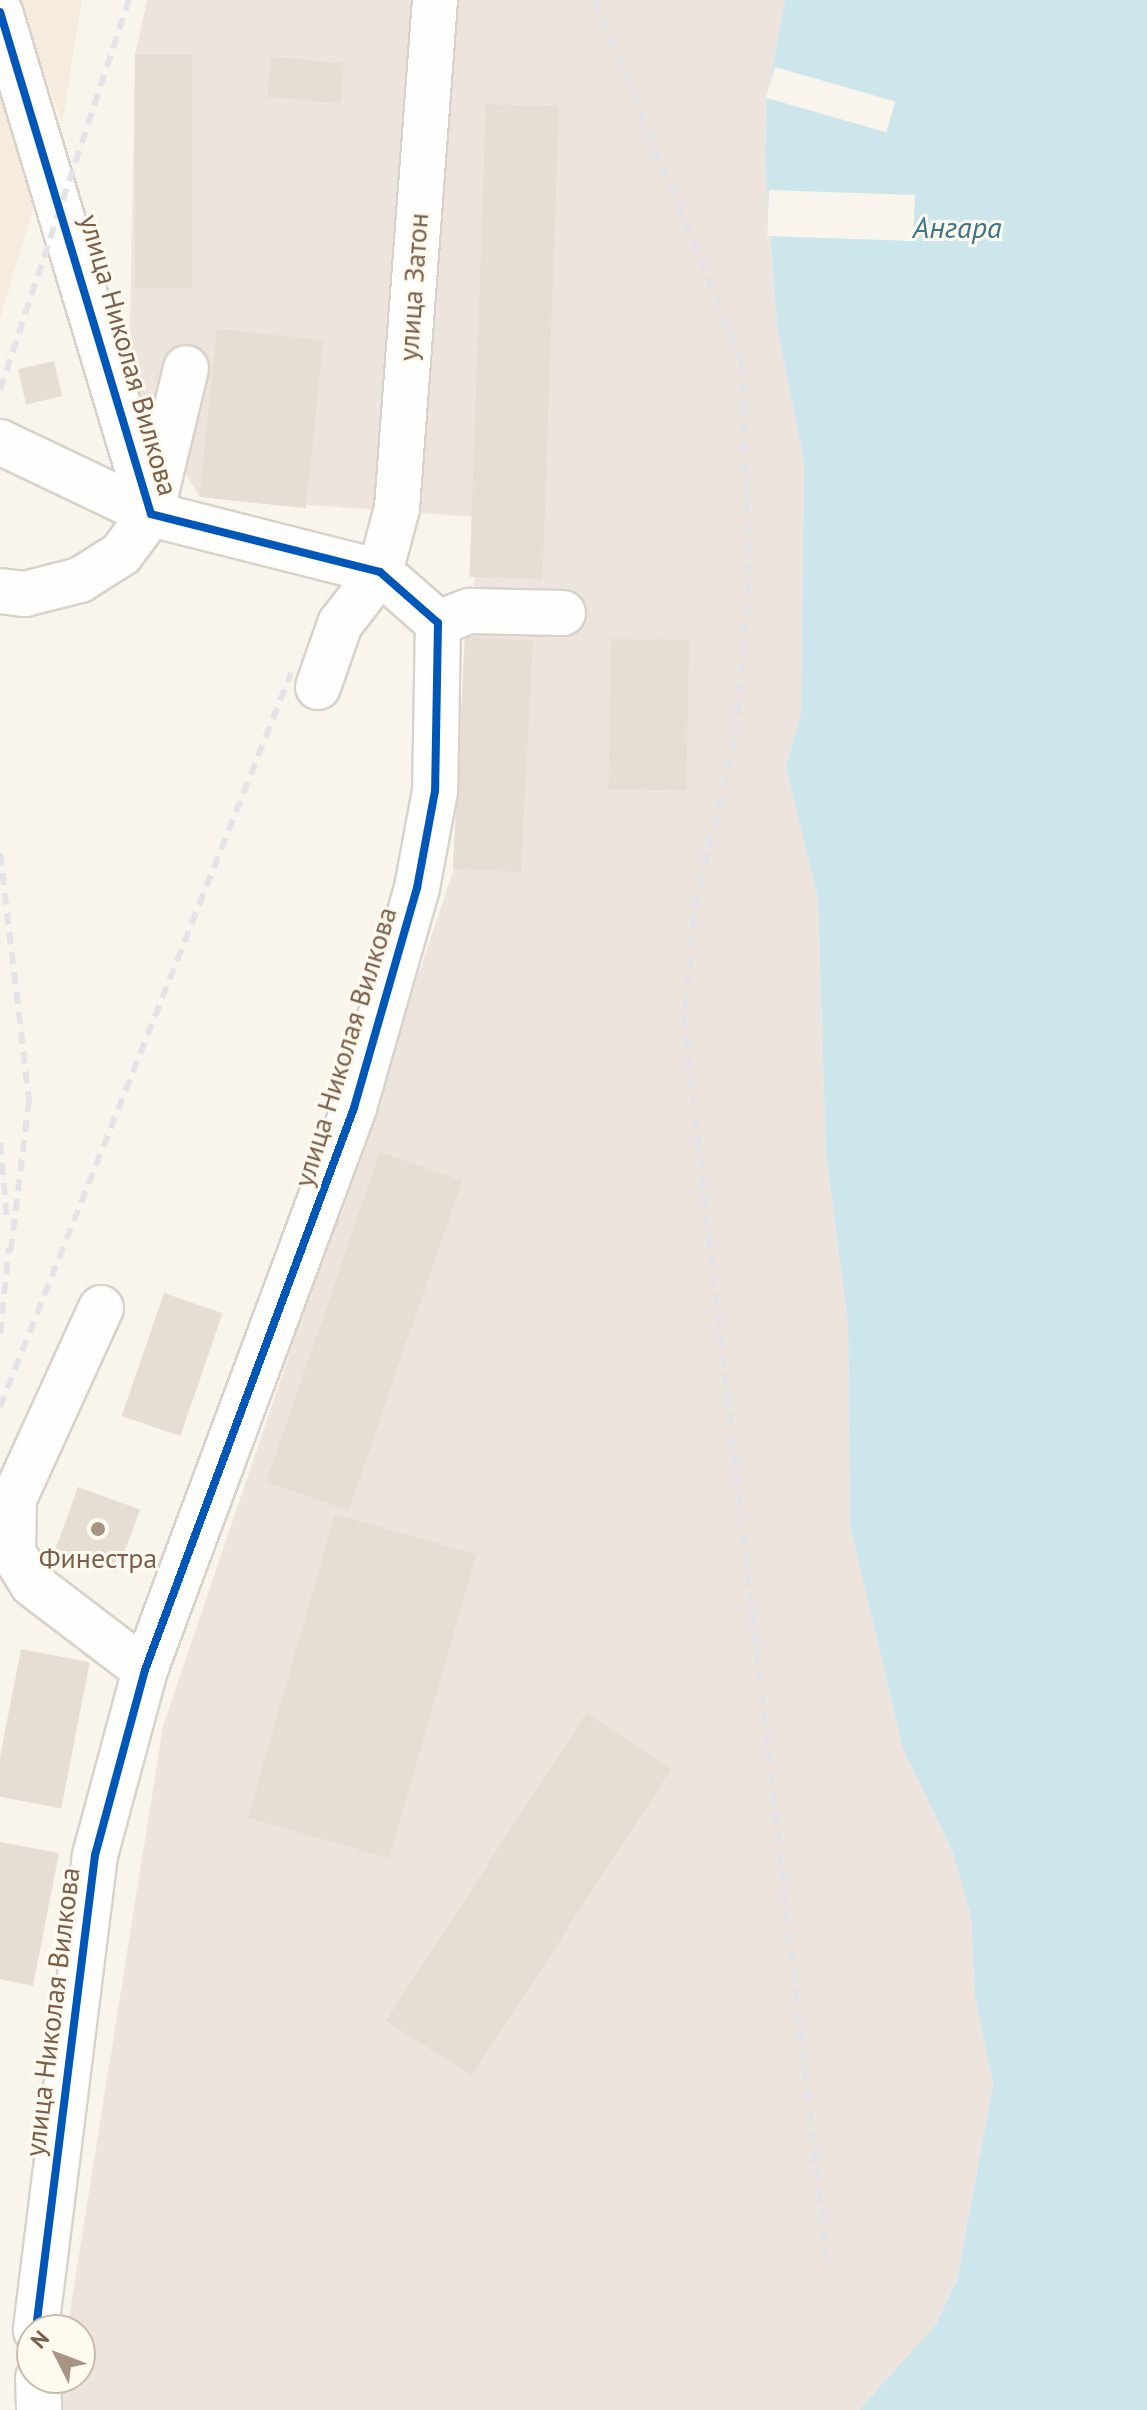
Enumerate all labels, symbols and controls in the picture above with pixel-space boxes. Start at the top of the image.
water label: Ангара [912,209,1002,245]
street label: улица Николая Вилкова [73,210,185,500]
street label: улица Затон [391,212,435,362]
street label: улица Николая Вилкова [286,903,404,1191]
marker: Финестра [89,1520,107,1538]
place label: Финестра [39,1541,157,1575]
street label: улица Николая Вилкова [18,1865,86,2159]
north arrow [16,2314,96,2394]
text: N [24,2325,55,2354]

